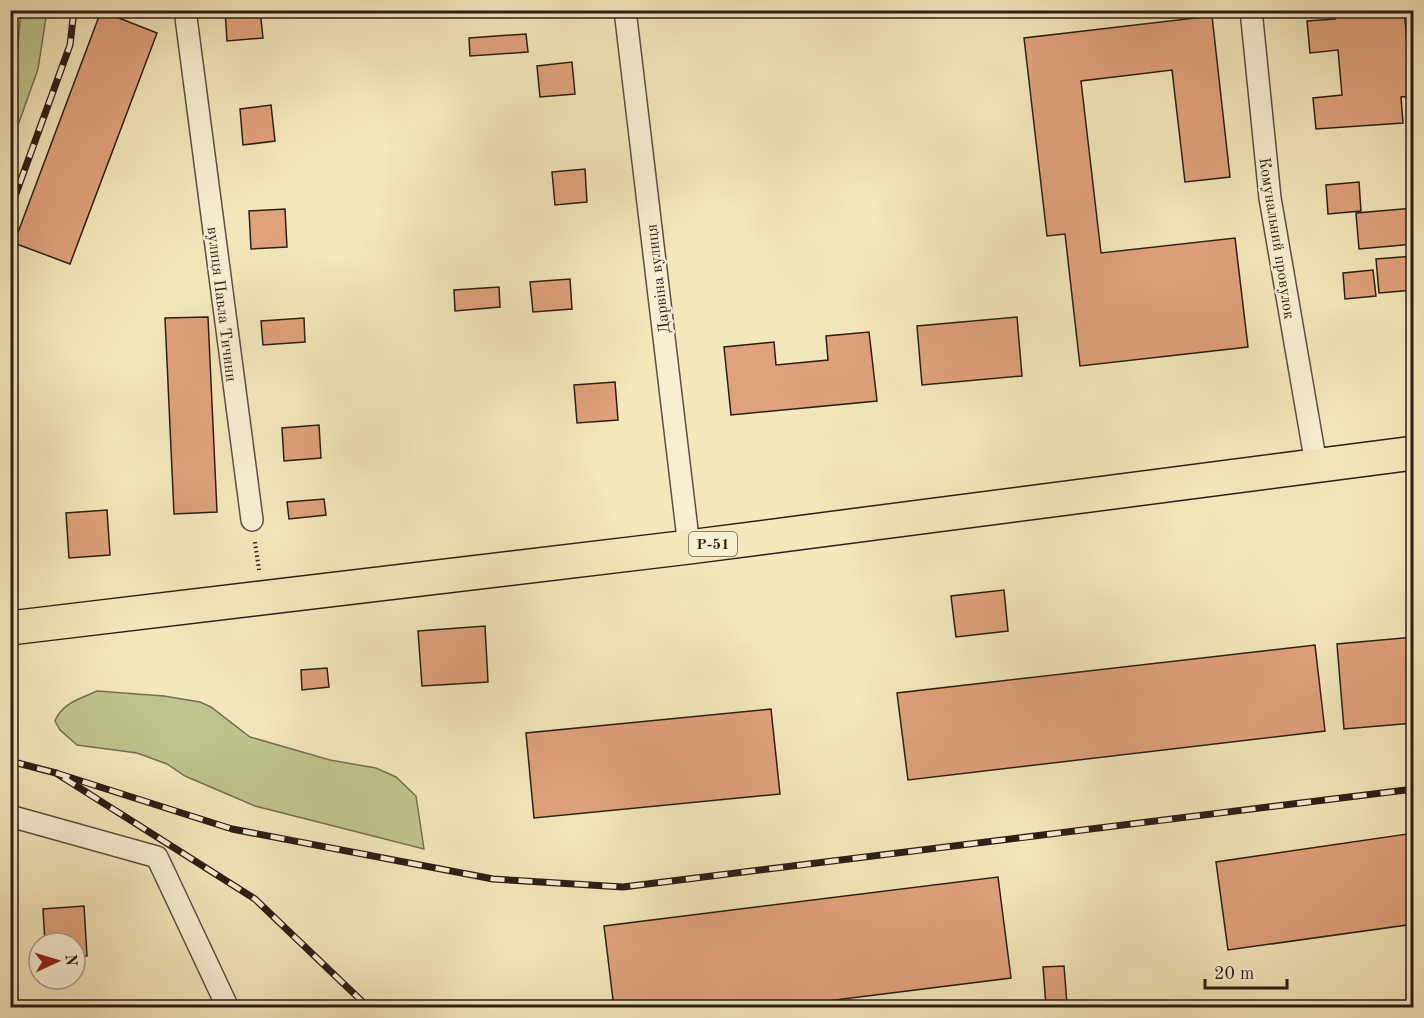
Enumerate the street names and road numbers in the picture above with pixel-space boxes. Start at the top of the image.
street label: Комунальний провулок [1255,156,1297,320]
street label: Дарвіна вулиця [644,223,674,334]
street label: вулиця Павла Тичини [204,226,238,383]
road number: Р-51 [689,532,737,556]

